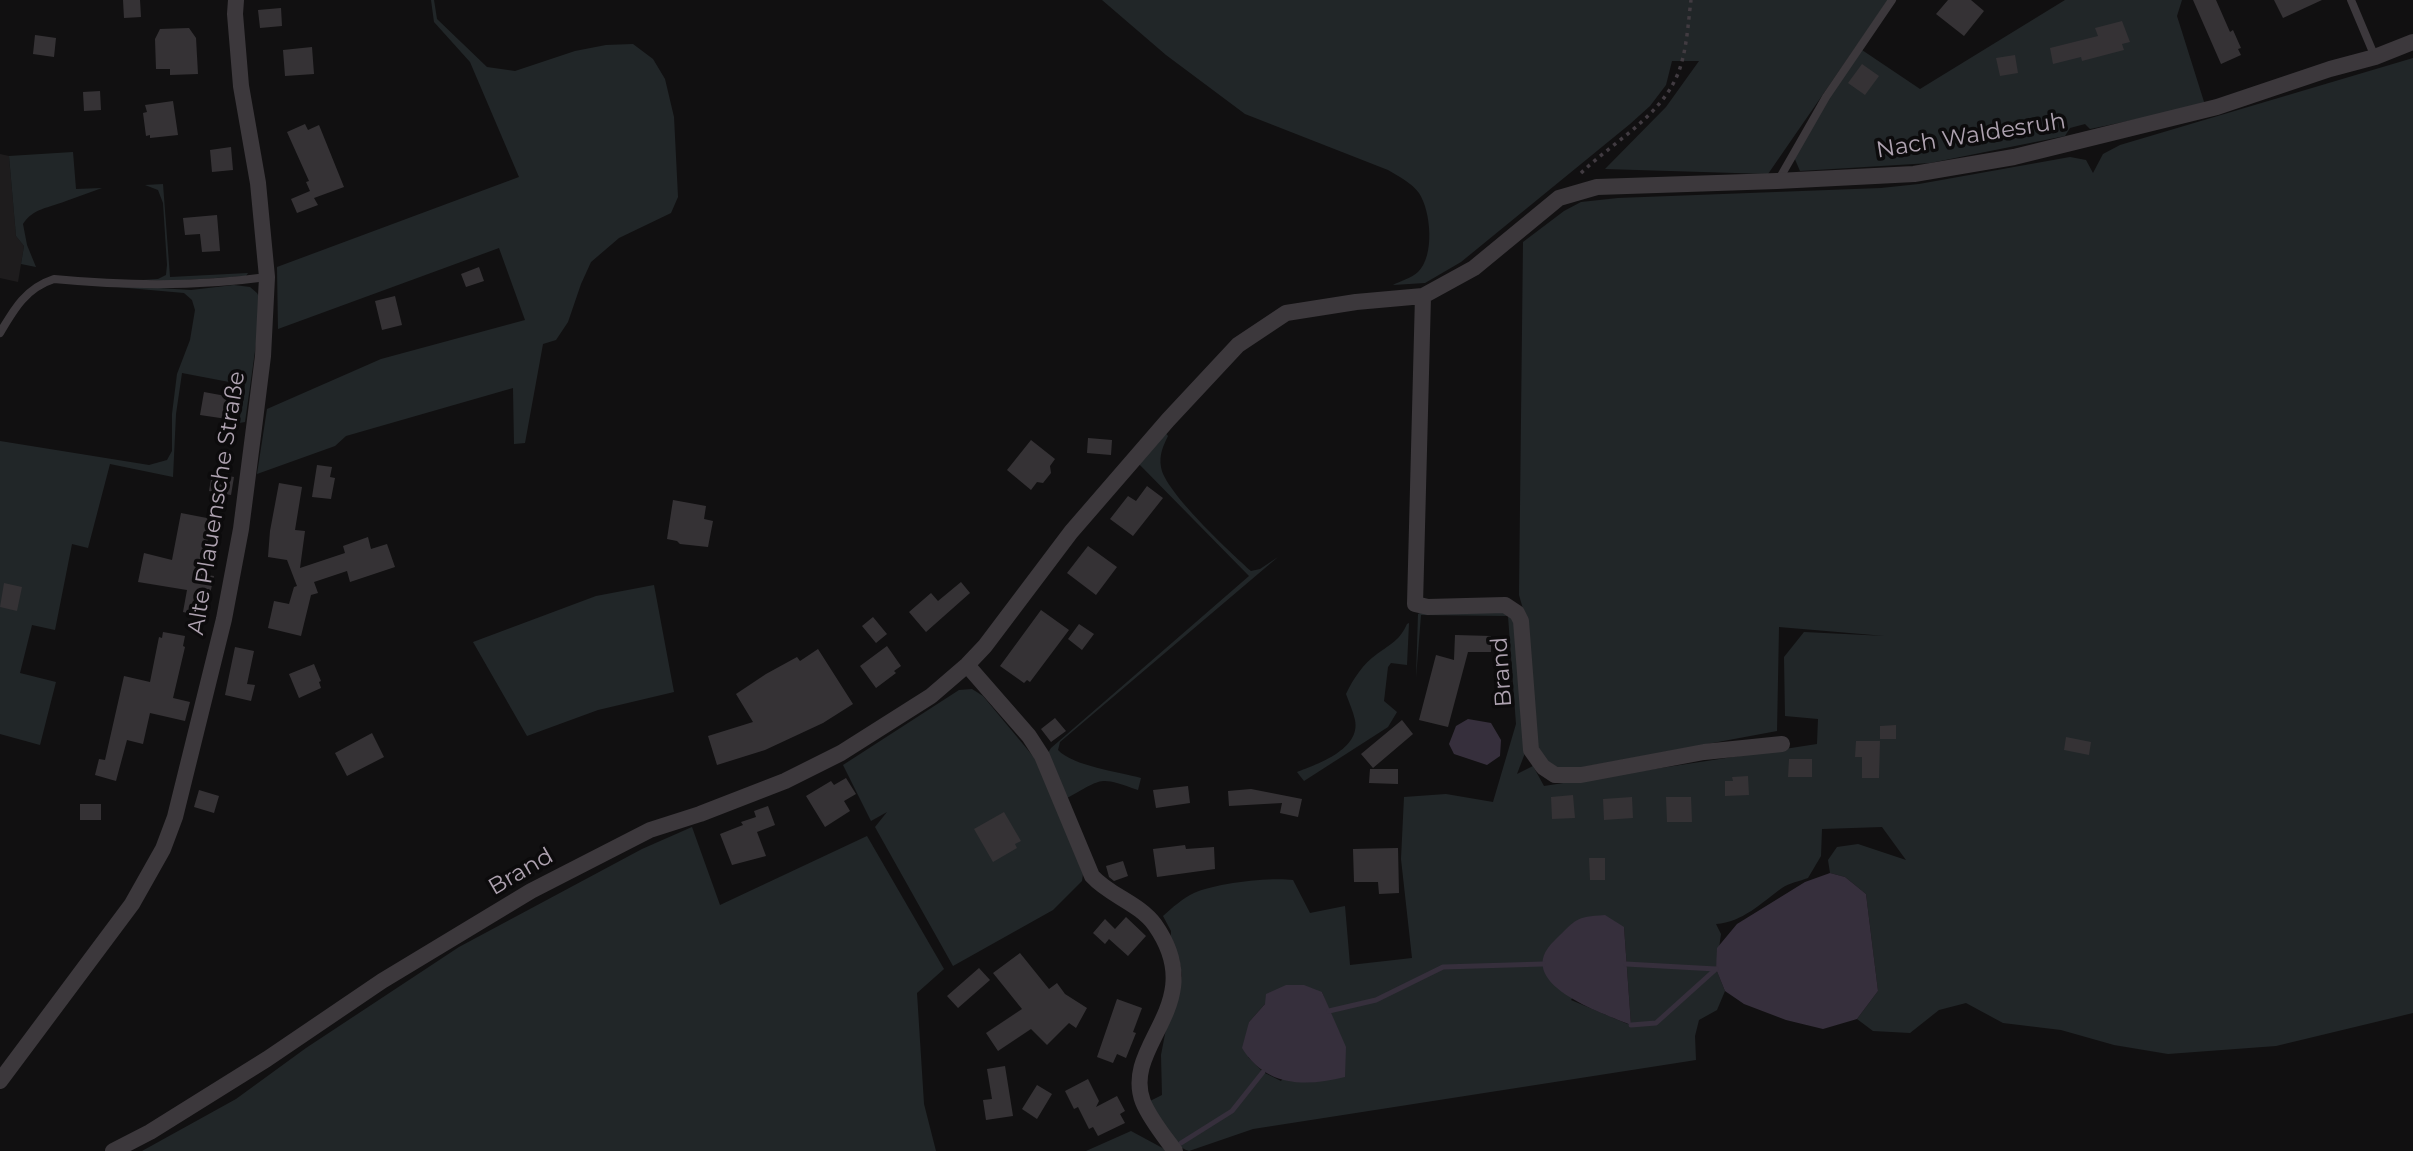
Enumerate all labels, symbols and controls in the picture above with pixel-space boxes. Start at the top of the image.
street label: Nach Waldesruh [1874,107,2068,165]
street label: Alte Plauensche Straße [183,369,251,637]
street label: Brand [1486,636,1518,708]
street label: Brand [484,842,558,902]

